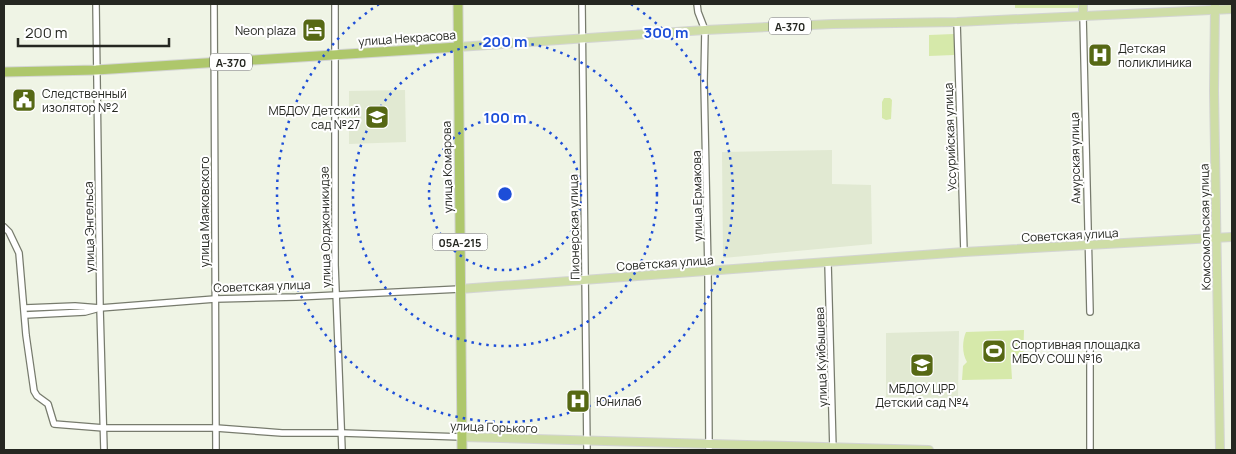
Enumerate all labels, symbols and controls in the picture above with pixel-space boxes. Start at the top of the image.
scale bar [18,15,169,47]
hotel icon: Neon plaza [301,17,327,43]
road number: А-370 [769,18,811,34]
text: 200 m [25,22,68,43]
place label: Neon plaza [235,22,296,39]
text: 300 m [644,22,688,43]
street label: улица Некрасова [358,26,456,50]
text: 200 m [482,31,528,52]
place label: Детская поликлиника [1118,40,1192,71]
hospital icon: Детская поликлиника [1087,42,1113,68]
road number: А-370 [210,54,252,70]
street label: Уссурийская улица [940,82,960,192]
place label: Следственный изолятор №2 [42,85,127,116]
public building icon: Следственный изолятор №2 [11,87,37,113]
place label: МБДОУ Детский сад №27 [269,102,360,133]
school or university icon: МБДОУ Детский сад №27 [364,104,390,130]
text: 100 m [484,107,526,128]
street label: Амурская улица [1066,112,1084,204]
street label: улица Комарова [438,121,456,213]
street label: улица Ермакова [688,150,706,242]
street label: улица Маяковского [196,156,213,268]
street label: Комсомольская улица [1195,164,1215,290]
street label: улица Орджоникидзе [315,166,335,288]
street label: Пионерская улица [565,174,583,280]
street label: улица Энгельса [80,181,98,273]
centre of rings [496,185,514,203]
street label: Советская улица [1021,224,1119,246]
road number: 05А-215 [432,233,488,250]
street label: Советская улица [616,251,714,275]
street label: Советская улица [213,276,311,296]
street label: улица Куйбышева [811,307,831,407]
place label: Спортивная площадка МБОУ СОШ №16 [1012,336,1140,367]
sports icon: Спортивная площадка МБОУ СОШ №16 [981,338,1007,364]
school or university icon: МБДОУ ЦРР Детский сад №4 [909,352,935,378]
place label: МБДОУ ЦРР Детский сад №4 [875,380,969,411]
hospital icon: Юнилаб [565,388,591,414]
place label: Юнилаб [596,393,642,410]
street label: улица Горького [450,417,538,437]

